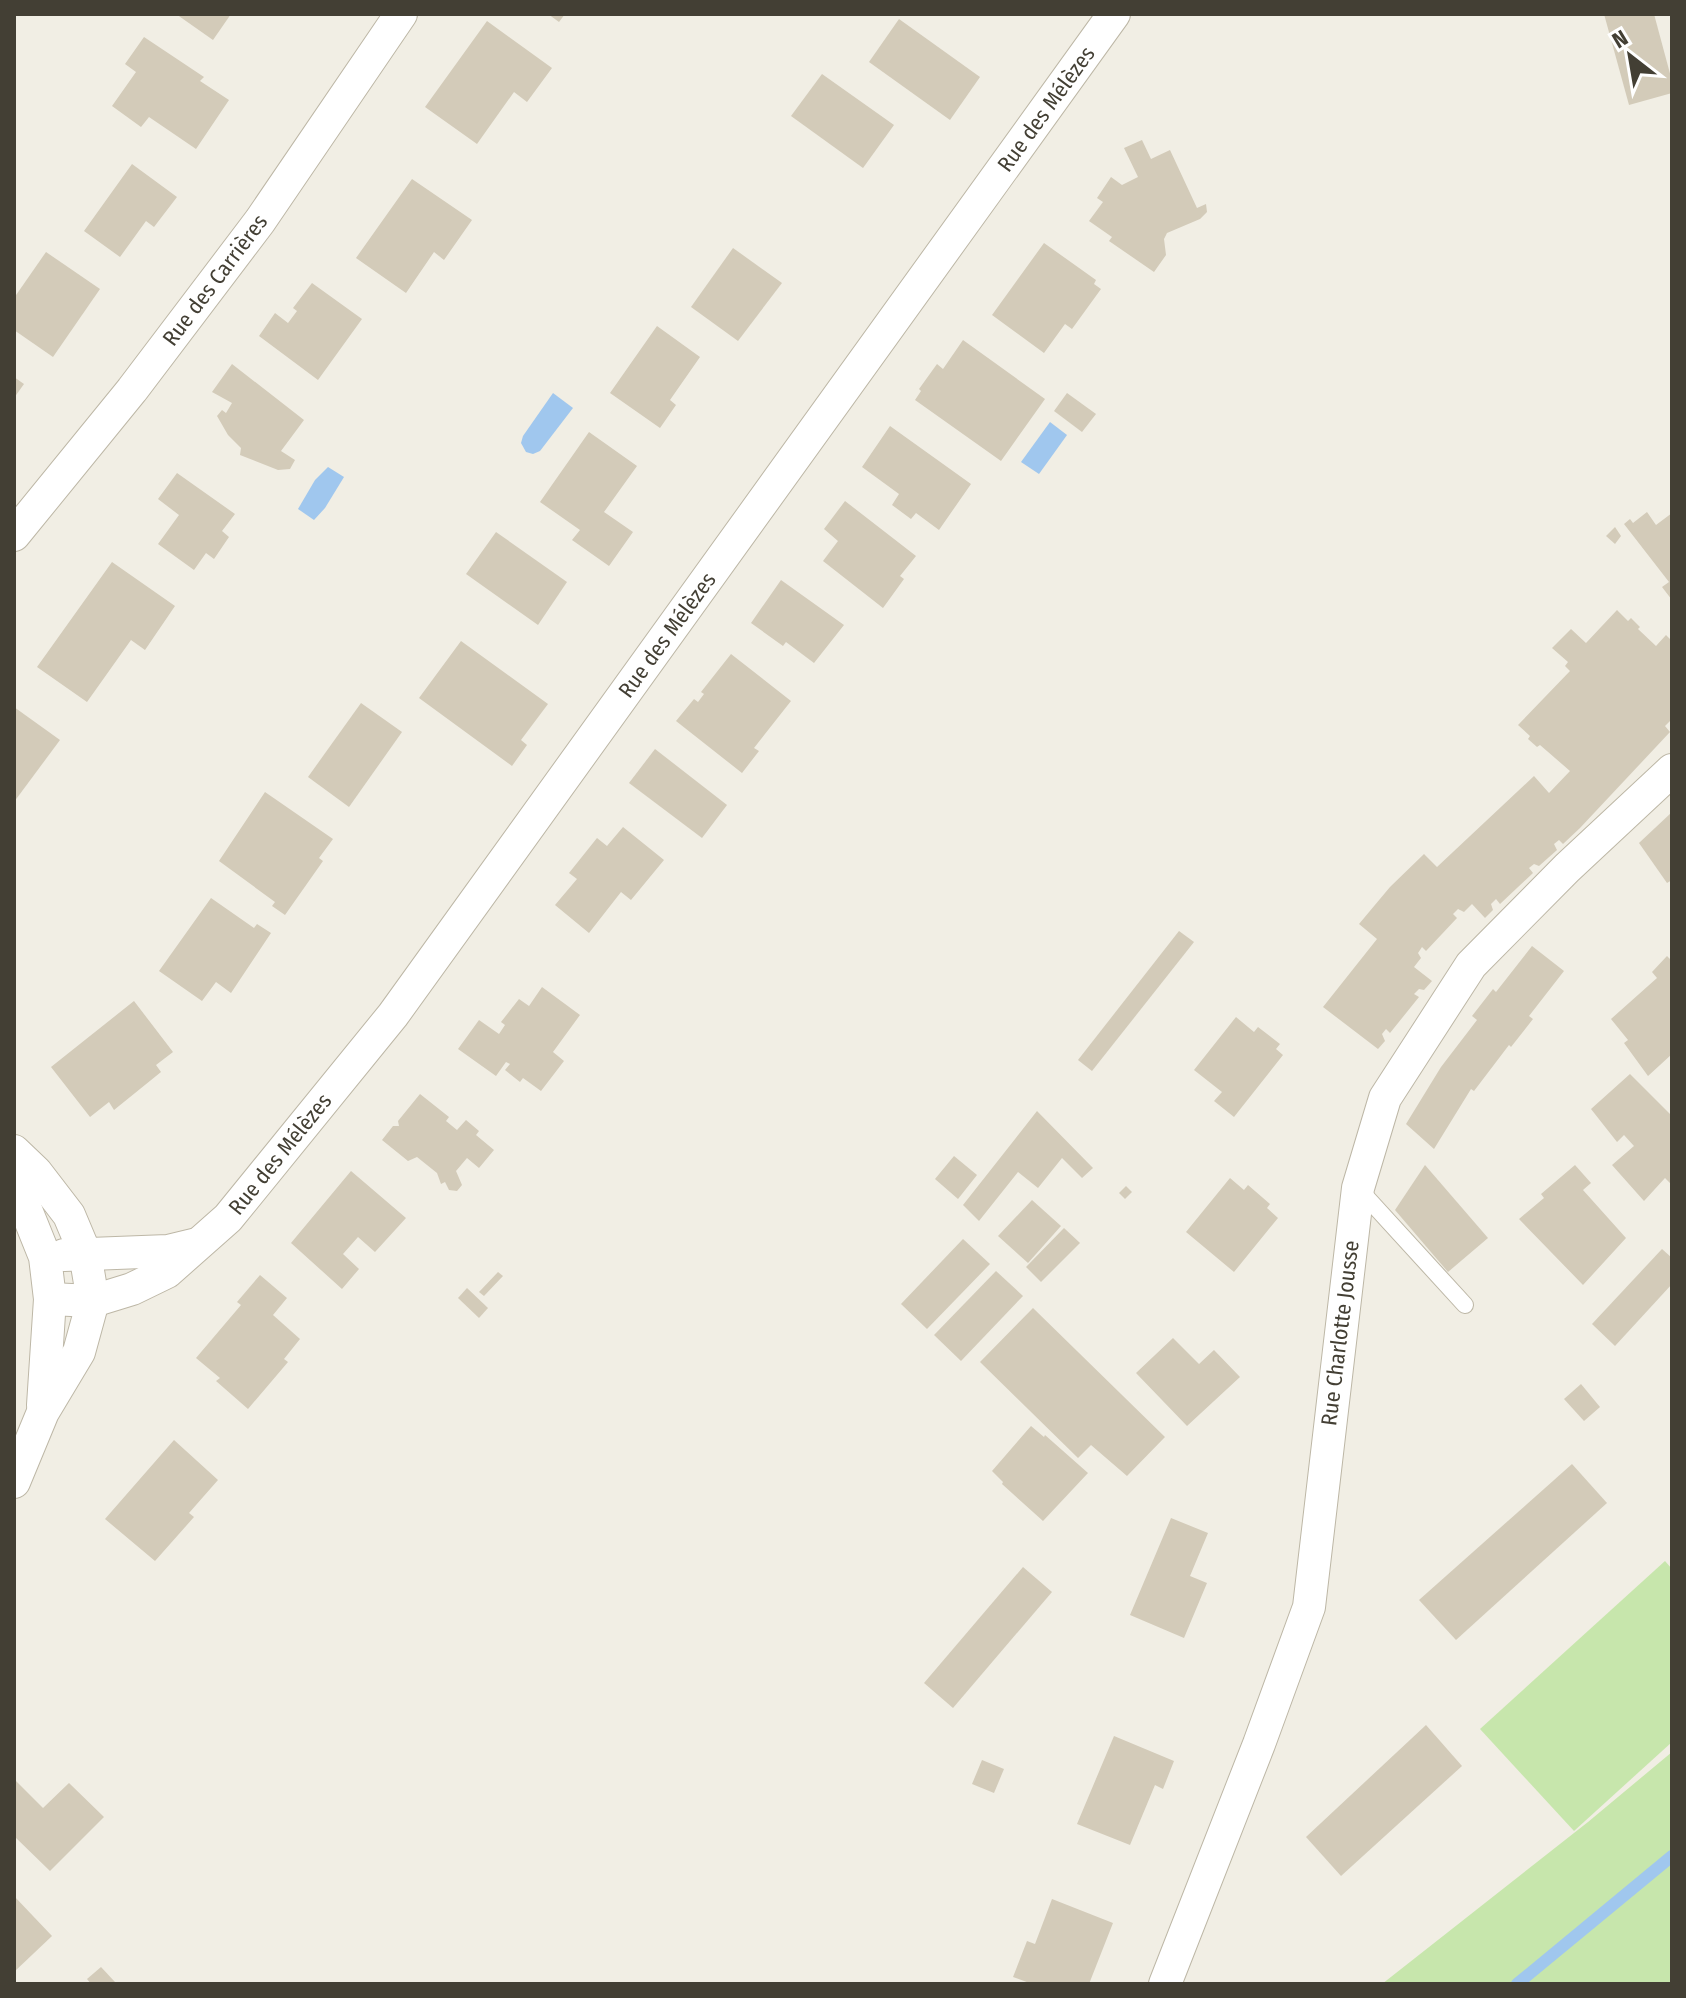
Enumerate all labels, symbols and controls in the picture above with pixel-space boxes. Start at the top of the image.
north arrow [1590,16,1670,96]
text: N [1607,24,1633,54]
street label: Rue des Mélèzes [991,41,1101,177]
street label: Rue des Carrières [157,209,273,351]
street label: Rue des Mélèzes [612,567,722,703]
street label: Rue des Mélèzes [223,1088,337,1220]
street label: Rue Charlotte Jousse [1315,1239,1365,1427]

